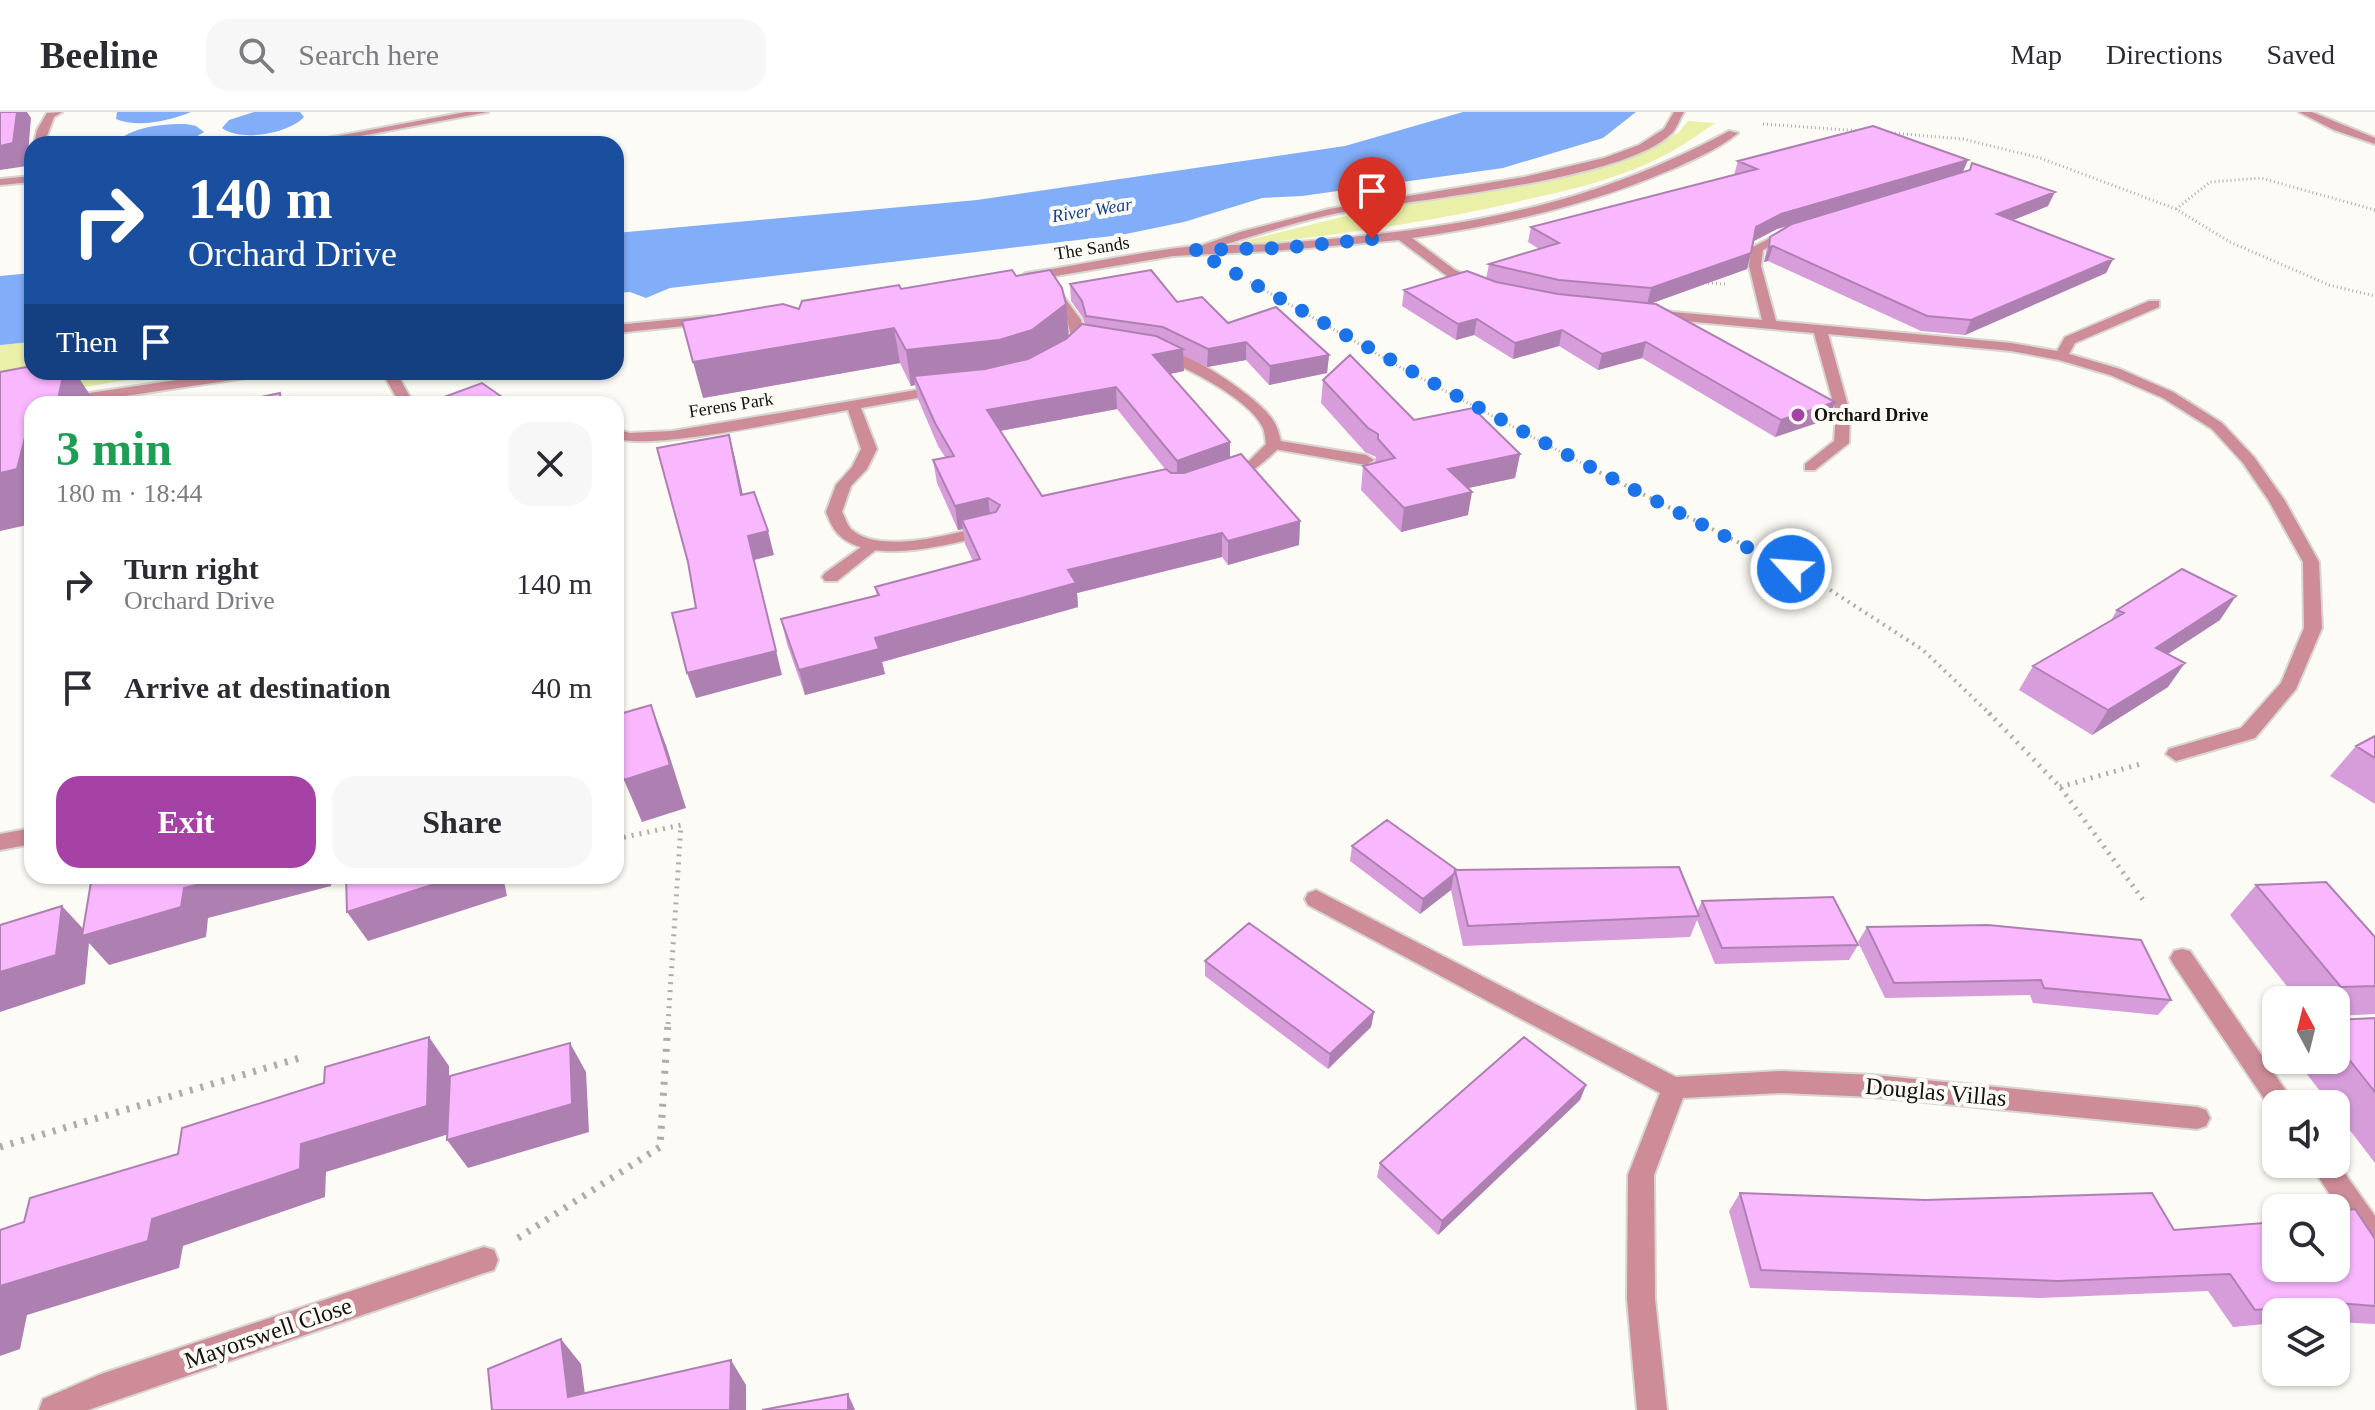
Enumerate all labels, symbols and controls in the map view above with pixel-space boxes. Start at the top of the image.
search box [206,19,766,91]
icon: search [234,33,278,77]
text: Beeline [40,34,158,76]
text: Search here [298,38,439,71]
text: Map [2011,39,2062,70]
text: Directions [2106,39,2223,70]
text: Saved [2267,39,2335,70]
pin [1338,157,1406,239]
icon: right [56,168,160,272]
text: 140 m [188,168,333,230]
icon: arrive [1350,169,1394,213]
water label: River Wear [1050,194,1134,226]
street label: The Sands [1053,232,1131,264]
text: Orchard Drive [188,234,397,274]
icon: arrive [134,320,178,364]
text: Then [56,325,118,358]
street label: Ferens Park [687,388,775,422]
place label: Orchard Drive [1814,405,1928,425]
marker: Orchard Drive [1789,406,1807,424]
text: 3 min [56,422,172,475]
button: close [508,422,592,506]
text: 180 m · 18:44 [56,479,203,508]
position arrow [1749,527,1833,611]
text: Turn right [124,552,259,585]
icon: right [56,562,100,606]
text: 140 m [516,567,592,600]
text: Orchard Drive [124,586,275,615]
icon: arrive [56,666,100,710]
text: Arrive at destination [124,671,391,704]
text: 40 m [531,671,592,704]
button: Exit [56,776,316,868]
button: Share [332,776,592,868]
north arrow [2262,986,2350,1074]
map controls [2262,986,2350,1386]
street label: Douglas Villas [1864,1073,2008,1111]
button: sound [2262,1090,2350,1178]
button: search [2262,1194,2350,1282]
street label: Mayorswell Close [181,1292,355,1374]
button: layers [2262,1298,2350,1386]

